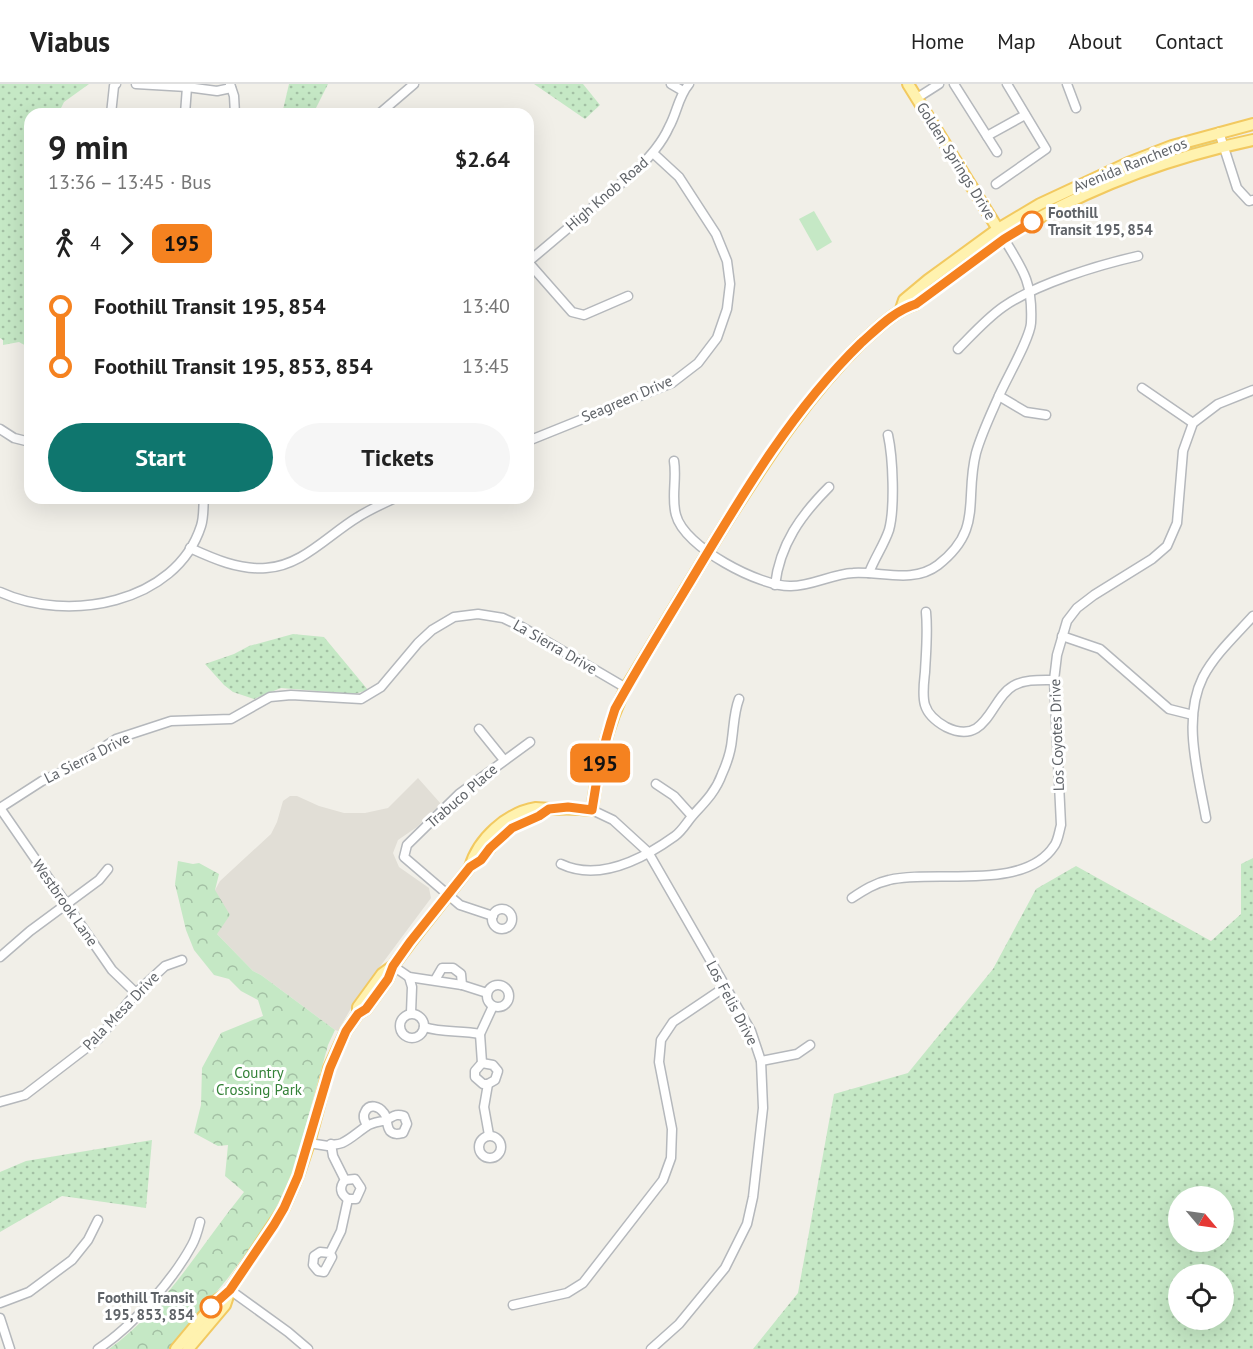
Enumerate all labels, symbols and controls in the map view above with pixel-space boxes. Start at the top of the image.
text: Viabus [30,23,110,60]
text: Home [911,28,964,55]
text: Map [997,28,1036,55]
text: About [1069,28,1122,55]
text: Contact [1155,28,1223,55]
street label: Golden Springs Drive [913,98,1000,223]
text: 9 min [48,125,129,168]
street label: Avenida Rancheros [1070,133,1190,196]
text: $2.64 [455,145,510,173]
street label: High Knob Road [561,153,652,235]
text: 13:36 – 13:45 · Bus [48,169,212,195]
place label: Foothill Transit 195, 854 [1048,203,1153,239]
marker: Foothill Transit 195, 854 [1021,211,1043,233]
icon: walk [48,227,81,260]
icon: forward [110,227,143,260]
text: 4 [90,230,101,256]
text: 195 [164,230,200,257]
text: Foothill Transit 195, 854 [94,292,326,320]
text: 13:40 [462,293,510,319]
text: Foothill Transit 195, 853, 854 [94,352,373,380]
text: 13:45 [462,353,510,379]
street label: Seagreen Drive [578,371,675,426]
button: Start [48,423,273,492]
button: Tickets [285,423,510,492]
street label: La Sierra Drive [510,615,601,678]
street label: Los Coyotes Drive [1045,678,1068,792]
street label: La Sierra Drive [41,728,133,787]
line badge: 195 [566,744,634,782]
text: 195 [582,750,618,777]
street label: Trabuco Place [422,760,501,832]
street label: Westbrook Lane [29,856,102,950]
street label: Los Felis Drive [702,957,763,1048]
street label: Pala Mesa Drive [78,967,163,1054]
park label: Country Crossing Park [216,1063,303,1099]
north arrow [1168,1186,1234,1252]
map controls [1168,1186,1234,1330]
button: locate [1168,1264,1234,1330]
place label: Foothill Transit 195, 853, 854 [97,1288,195,1324]
marker: Foothill Transit 195, 853, 854 [200,1296,222,1318]

